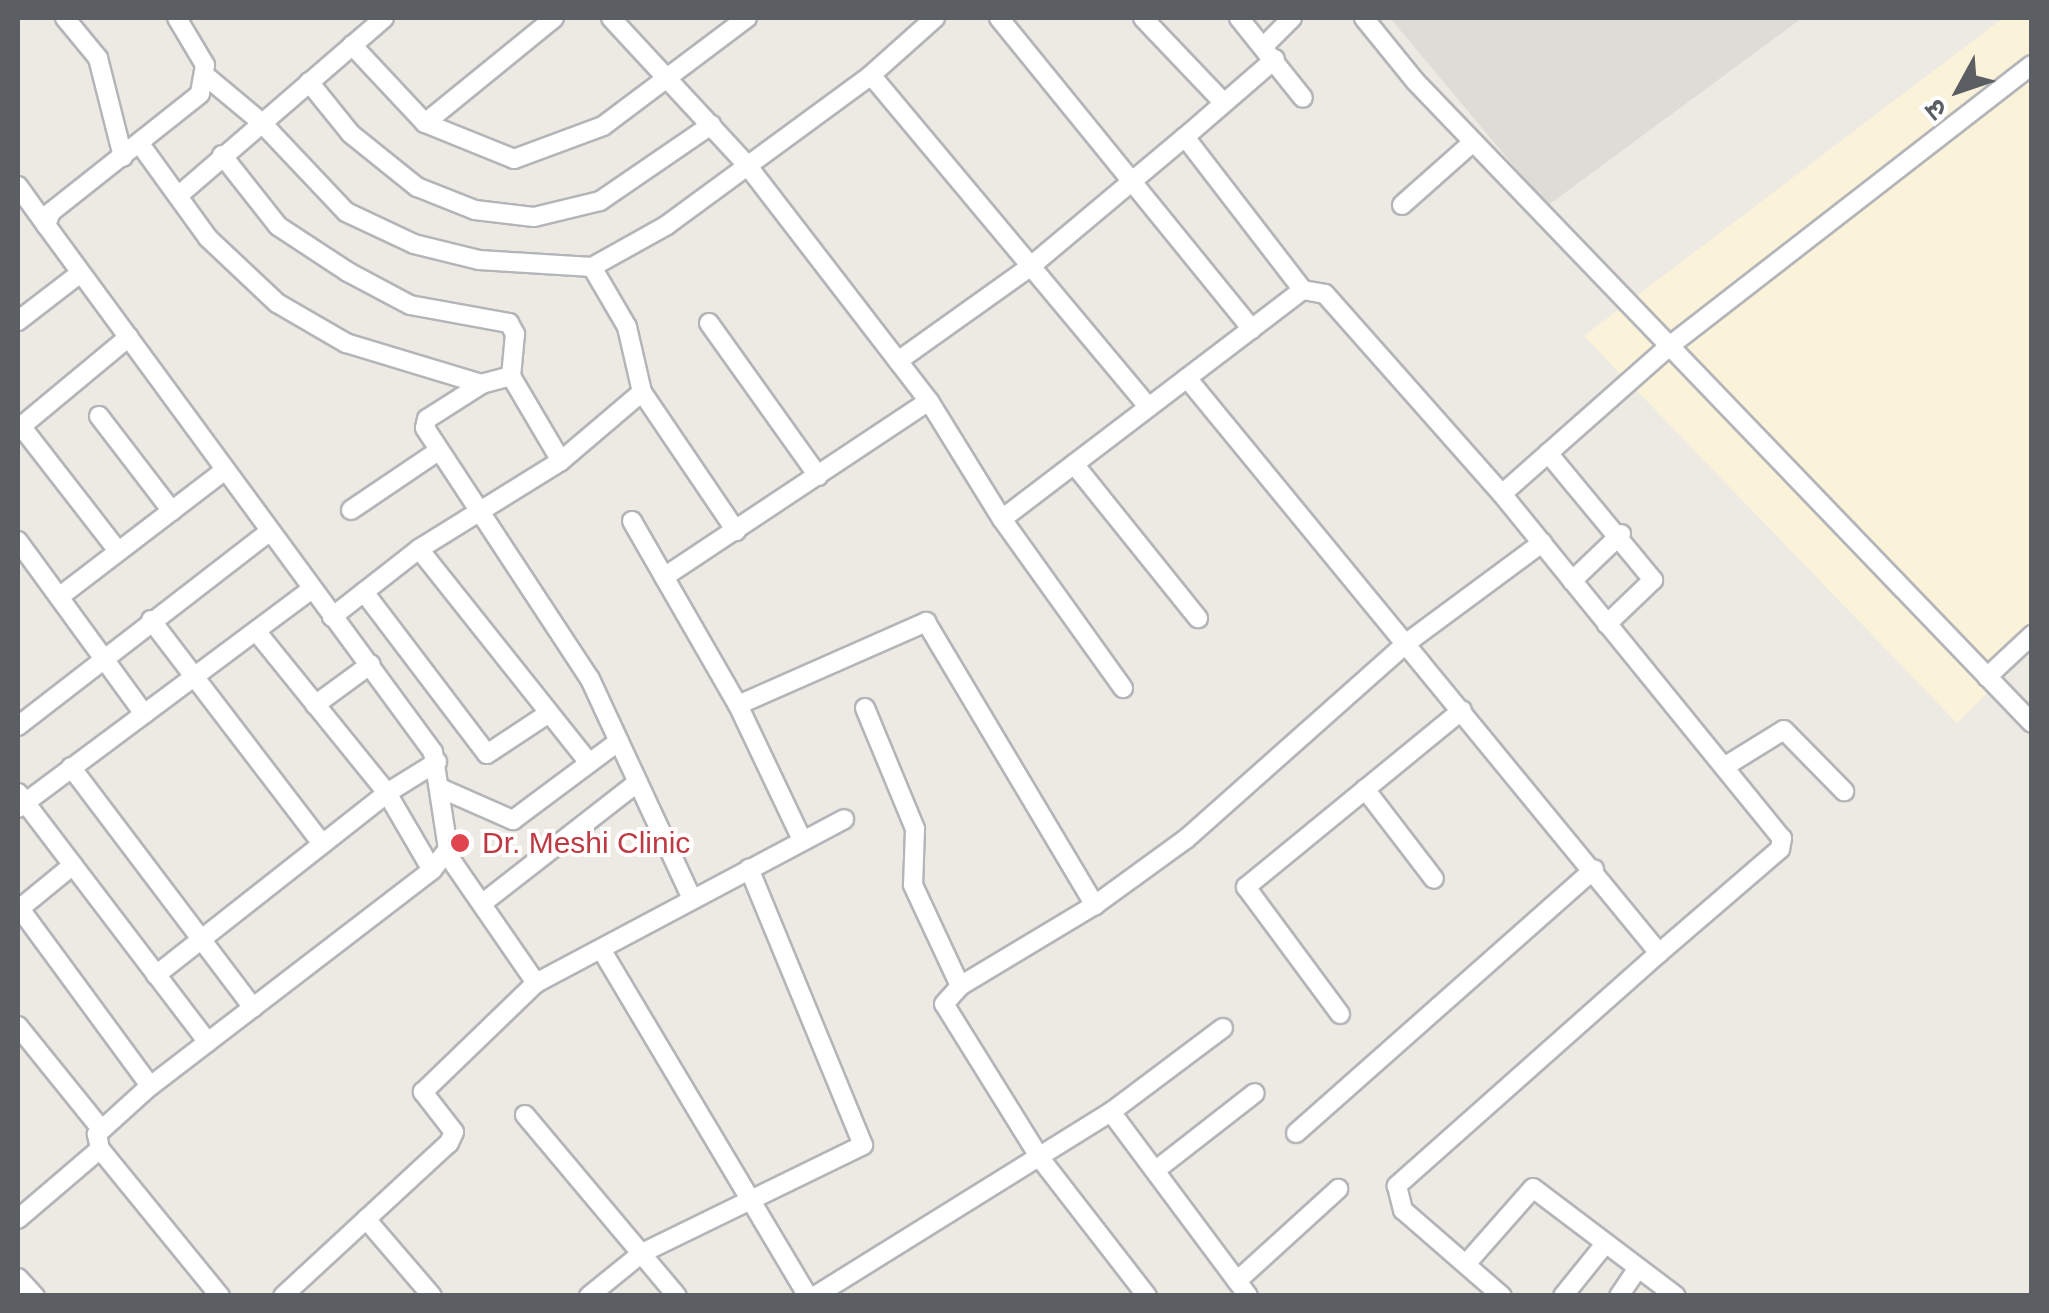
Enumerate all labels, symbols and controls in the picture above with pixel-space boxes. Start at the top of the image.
north arrow [1909,40,2009,140]
text: उ [1918,93,1953,126]
place label: Dr. Meshi Clinic [482,825,690,861]
marker: Dr. Meshi Clinic [447,830,473,856]

